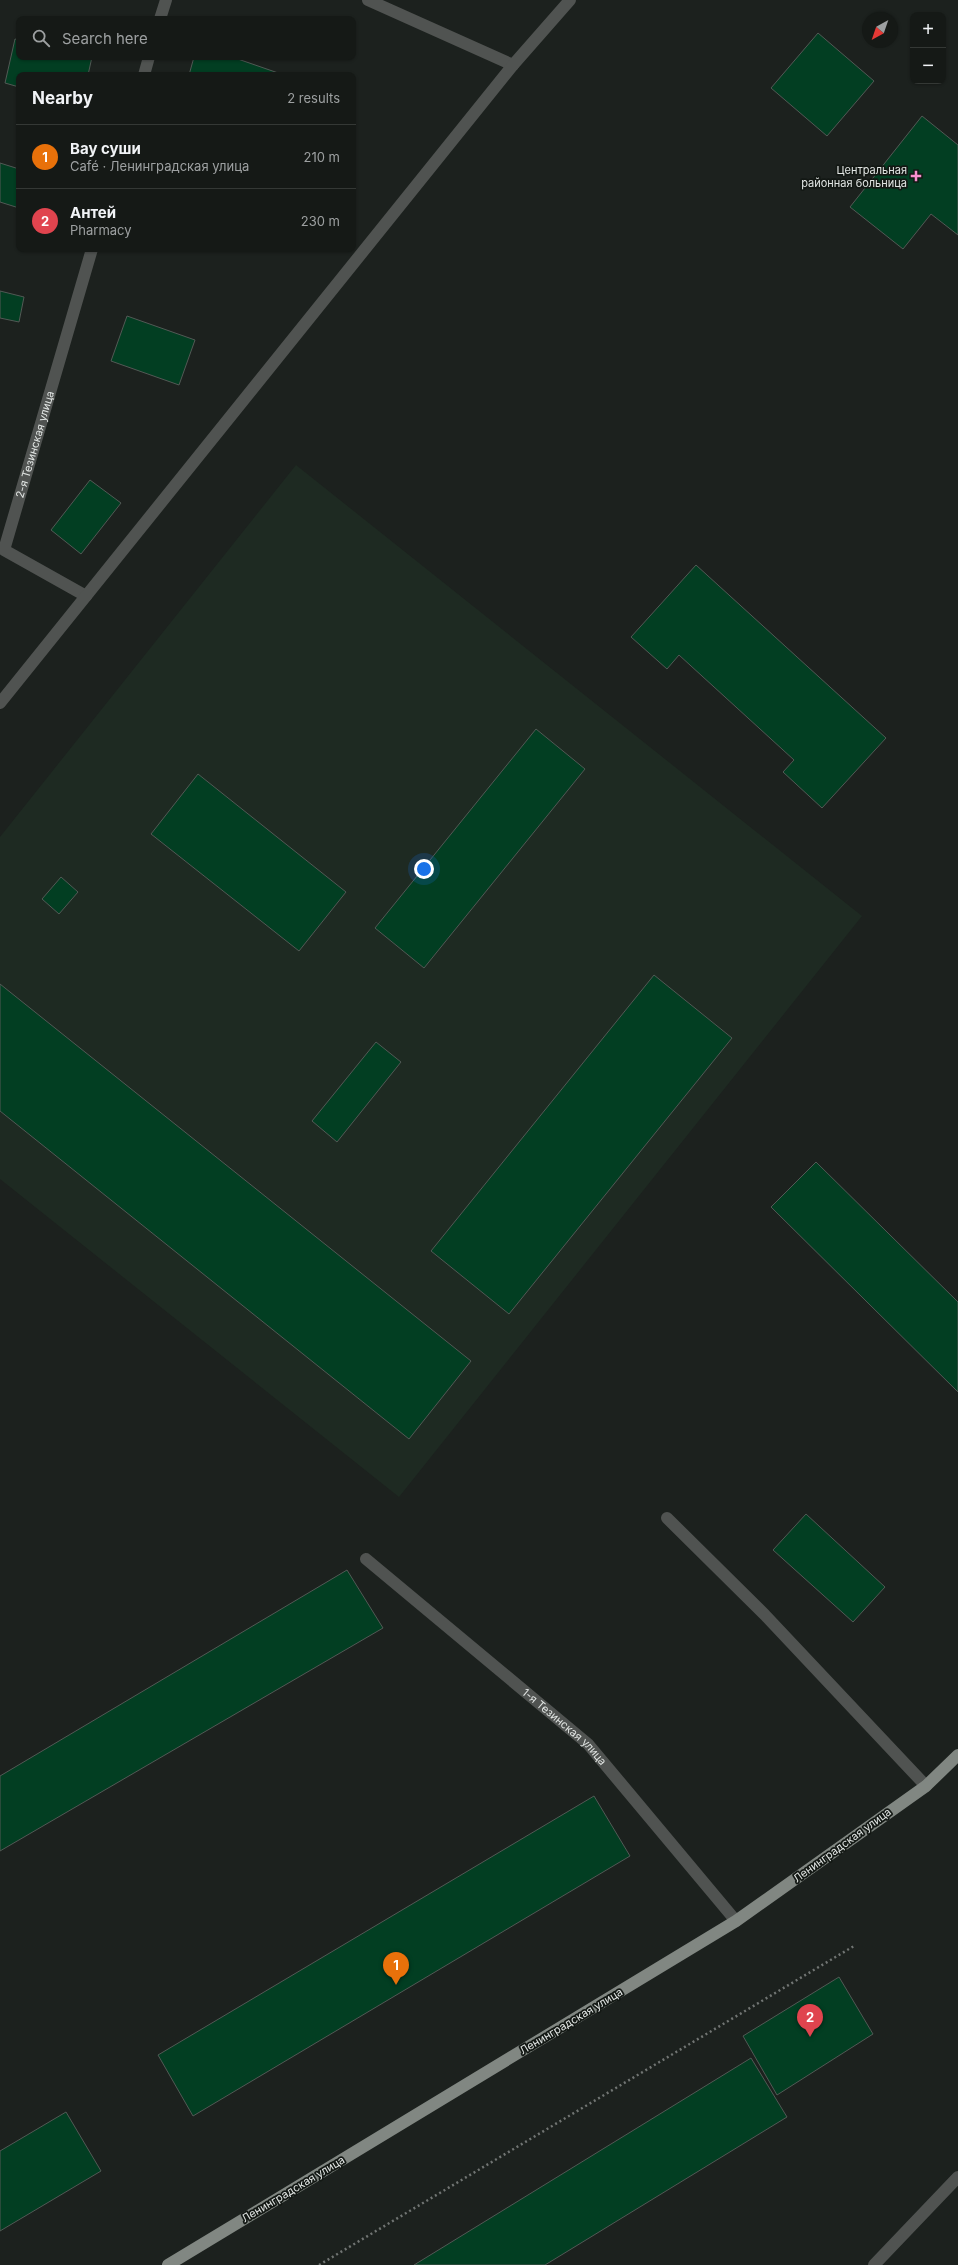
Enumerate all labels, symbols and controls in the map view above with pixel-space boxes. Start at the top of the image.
north arrow [862,12,898,48]
map controls [910,12,946,84]
button: + [910,12,946,48]
search box [16,16,356,60]
icon: search [30,27,52,49]
text: Search here [62,29,148,48]
button: − [910,48,946,84]
text: Nearby [32,88,93,108]
text: 2 results [287,90,340,106]
text: Вау суши [70,139,141,158]
text: 1 [42,149,48,165]
text: 210 m [304,149,340,165]
text: Café · Ленинградская улица [70,158,249,174]
place label: Центральная районная больница [801,163,907,190]
marker: Центральная районная больница [910,170,922,182]
text: Антей [70,203,116,222]
text: 2 [41,213,49,229]
text: 230 m [301,213,340,229]
text: Pharmacy [70,222,132,238]
street label: 2-я Тезинская улица [13,389,57,500]
your location [414,859,434,879]
street label: 1-я Тезинская улица [519,1685,610,1768]
street label: Ленинградская улица [790,1805,894,1885]
pin: 1 [383,1952,409,1985]
street label: Ленинградская улица [517,1985,625,2057]
pin: 2 [797,2004,823,2037]
street label: Ленинградская улица [239,2153,347,2225]

